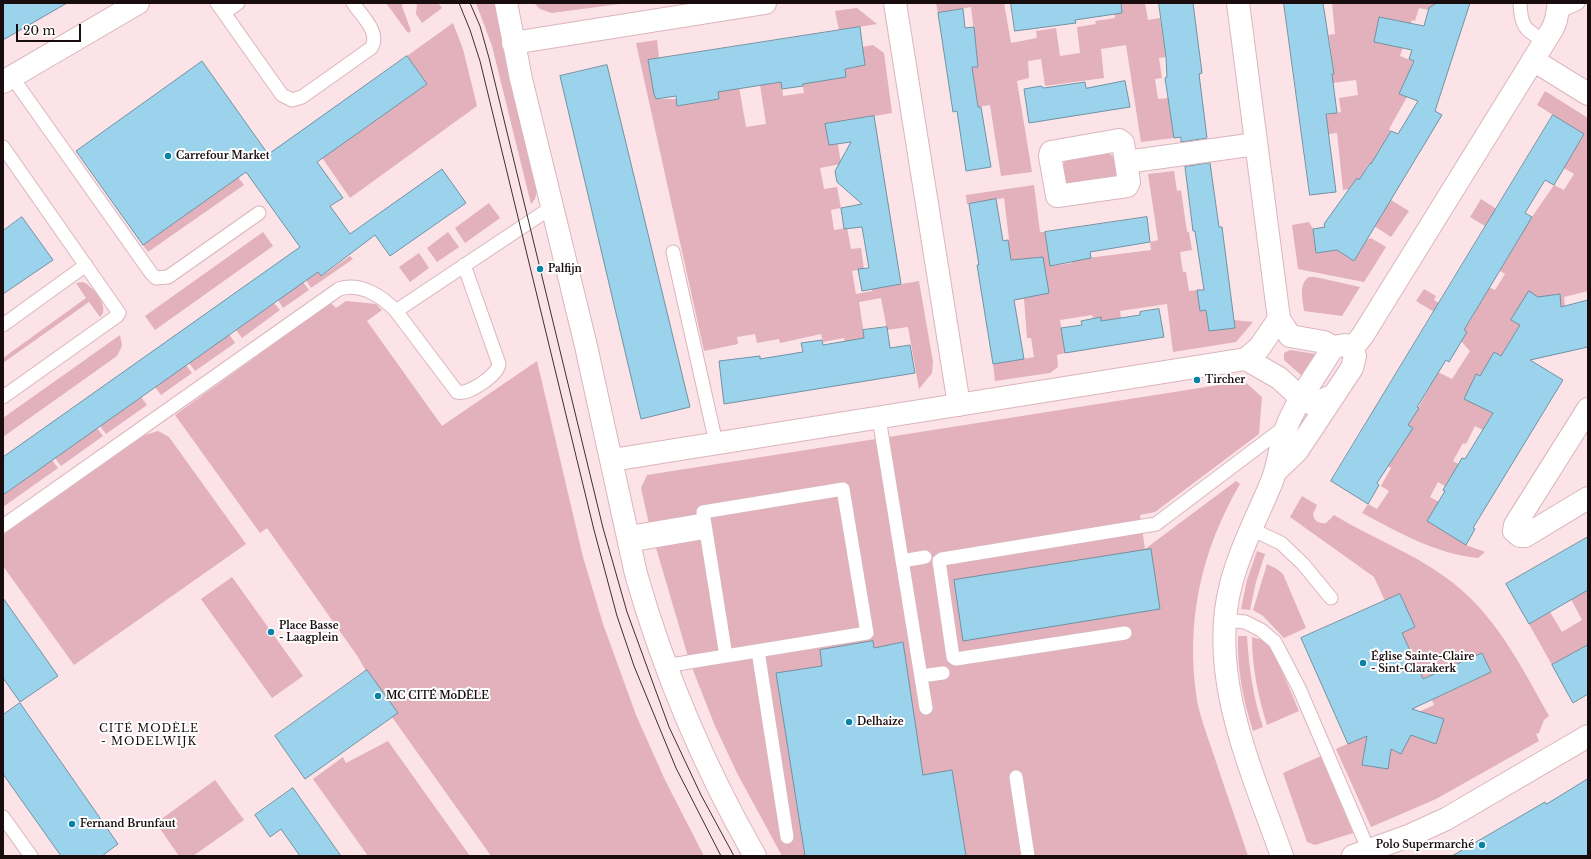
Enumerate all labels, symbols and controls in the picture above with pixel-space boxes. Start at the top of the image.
scale bar [18,16,83,42]
text: 20 m [23,23,55,38]
place label: Carrefour Market [176,150,270,162]
marker: Carrefour Market [163,151,173,161]
place label: Palfijn [548,263,582,275]
marker: Palfijn [535,264,545,274]
place label: Tircher [1205,374,1245,386]
marker: Tircher [1192,375,1202,385]
place label: Place Basse - Laagplein [279,620,339,644]
marker: Place Basse - Laagplein [266,627,276,637]
place label: Église Sainte-Claire - Sint-Clarakerk [1371,651,1474,674]
marker: Église Sainte-Claire - Sint-Clarakerk [1358,658,1368,668]
place label: MC CITÉ MoDÈLE [386,690,489,702]
marker: MC CITÉ MoDÈLE [373,691,383,701]
place label: Delhaize [857,716,904,728]
marker: Delhaize [844,717,854,727]
district label: CITÉ MODÈLE - MODELWIJK [99,722,199,748]
place label: Fernand Brunfaut [80,818,176,830]
marker: Fernand Brunfaut [67,819,77,829]
place label: Polo Supermarché [1376,839,1474,851]
marker: Polo Supermarché [1477,840,1487,850]

